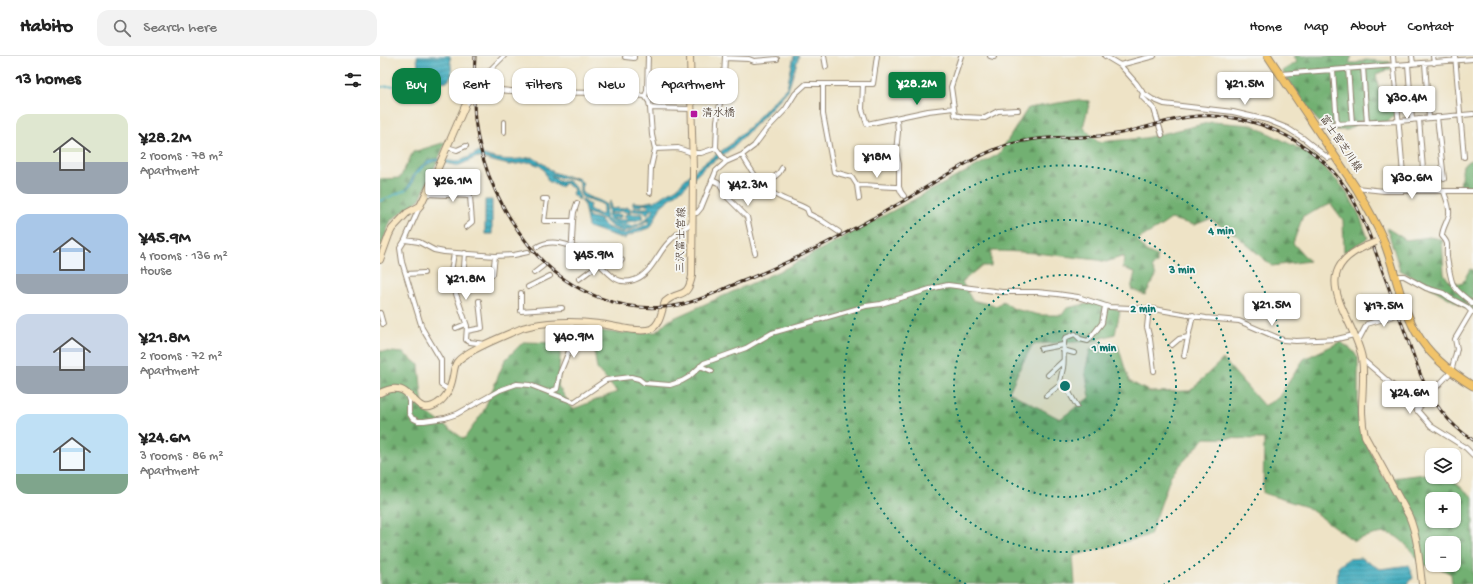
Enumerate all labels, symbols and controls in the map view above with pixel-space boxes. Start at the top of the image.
search box [97,10,377,46]
text: Habito [20,16,73,39]
icon: search [111,17,133,39]
text: Search here [143,19,217,37]
text: Home [1250,19,1282,36]
text: Map [1304,19,1328,36]
text: About [1350,19,1386,36]
text: Contact [1408,19,1453,36]
chip: Buy [392,68,441,104]
chip: Rent [449,68,504,104]
chip: Filters [512,68,576,104]
chip: New [584,68,639,104]
chip: Apartment [647,68,738,104]
icon: filters [342,69,364,91]
text: 13 homes [16,70,81,90]
pin: ¥28.2M [884,72,950,106]
pin: ¥21.5M [1212,72,1278,106]
text: ¥28.2M [898,77,937,92]
text: ¥21.5M [1226,77,1264,92]
pin: ¥30.4M [1374,86,1440,120]
text: ¥30.4M [1387,91,1427,106]
place label: 清水橋 [702,107,735,120]
marker: 清水橋 [689,109,699,119]
street label: 富士宮芝川線 [1317,113,1364,175]
text: ¥28.2M [140,129,191,149]
icon: home [48,130,96,178]
pin: ¥18M [853,145,901,179]
text: 2 rooms · 78 m² [140,149,223,164]
text: ¥18M [863,150,891,165]
text: Apartment [140,164,199,179]
pin: ¥30.6M [1379,166,1445,200]
pin: ¥26.1M [420,169,486,203]
text: ¥30.6M [1392,171,1432,186]
pin: ¥42.3M [715,173,781,207]
text: ¥26.1M [434,174,472,189]
text: ¥42.3M [729,178,767,193]
street label: 三沢富士宮線 [674,207,689,273]
text: 4 min [1207,225,1234,239]
text: ¥45.9M [140,229,191,249]
icon: home [48,230,96,278]
pin: ¥45.9M [561,243,627,277]
text: ¥45.9M [575,248,613,263]
text: 4 rooms · 136 m² [140,249,228,264]
text: House [140,264,172,279]
text: 3 min [1168,264,1195,278]
pin: ¥21.8M [433,267,499,301]
text: ¥21.8M [447,272,485,287]
pin: ¥21.5M [1239,293,1305,327]
pin: ¥17.5M [1351,294,1417,328]
text: ¥21.5M [1253,298,1291,313]
text: ¥17.5M [1365,299,1403,314]
text: 2 min [1130,303,1156,317]
pin: ¥40.9M [541,325,607,359]
text: ¥21.8M [140,329,190,349]
icon: home [48,330,96,378]
text: ¥40.9M [554,330,594,345]
text: 1 min [1091,342,1117,356]
text: 2 rooms · 72 m² [140,349,222,364]
text: Apartment [140,364,199,379]
centre of rings [1058,379,1072,393]
pin: ¥24.6M [1377,381,1443,415]
text: ¥24.6M [1391,386,1429,401]
text: ¥24.6M [140,429,190,449]
icon: home [48,430,96,478]
map controls [1425,448,1461,572]
button: layers [1425,448,1461,484]
text: 3 rooms · 86 m² [140,449,223,464]
text: Apartment [140,464,199,479]
button: + [1425,492,1461,528]
button: − [1425,536,1461,572]

